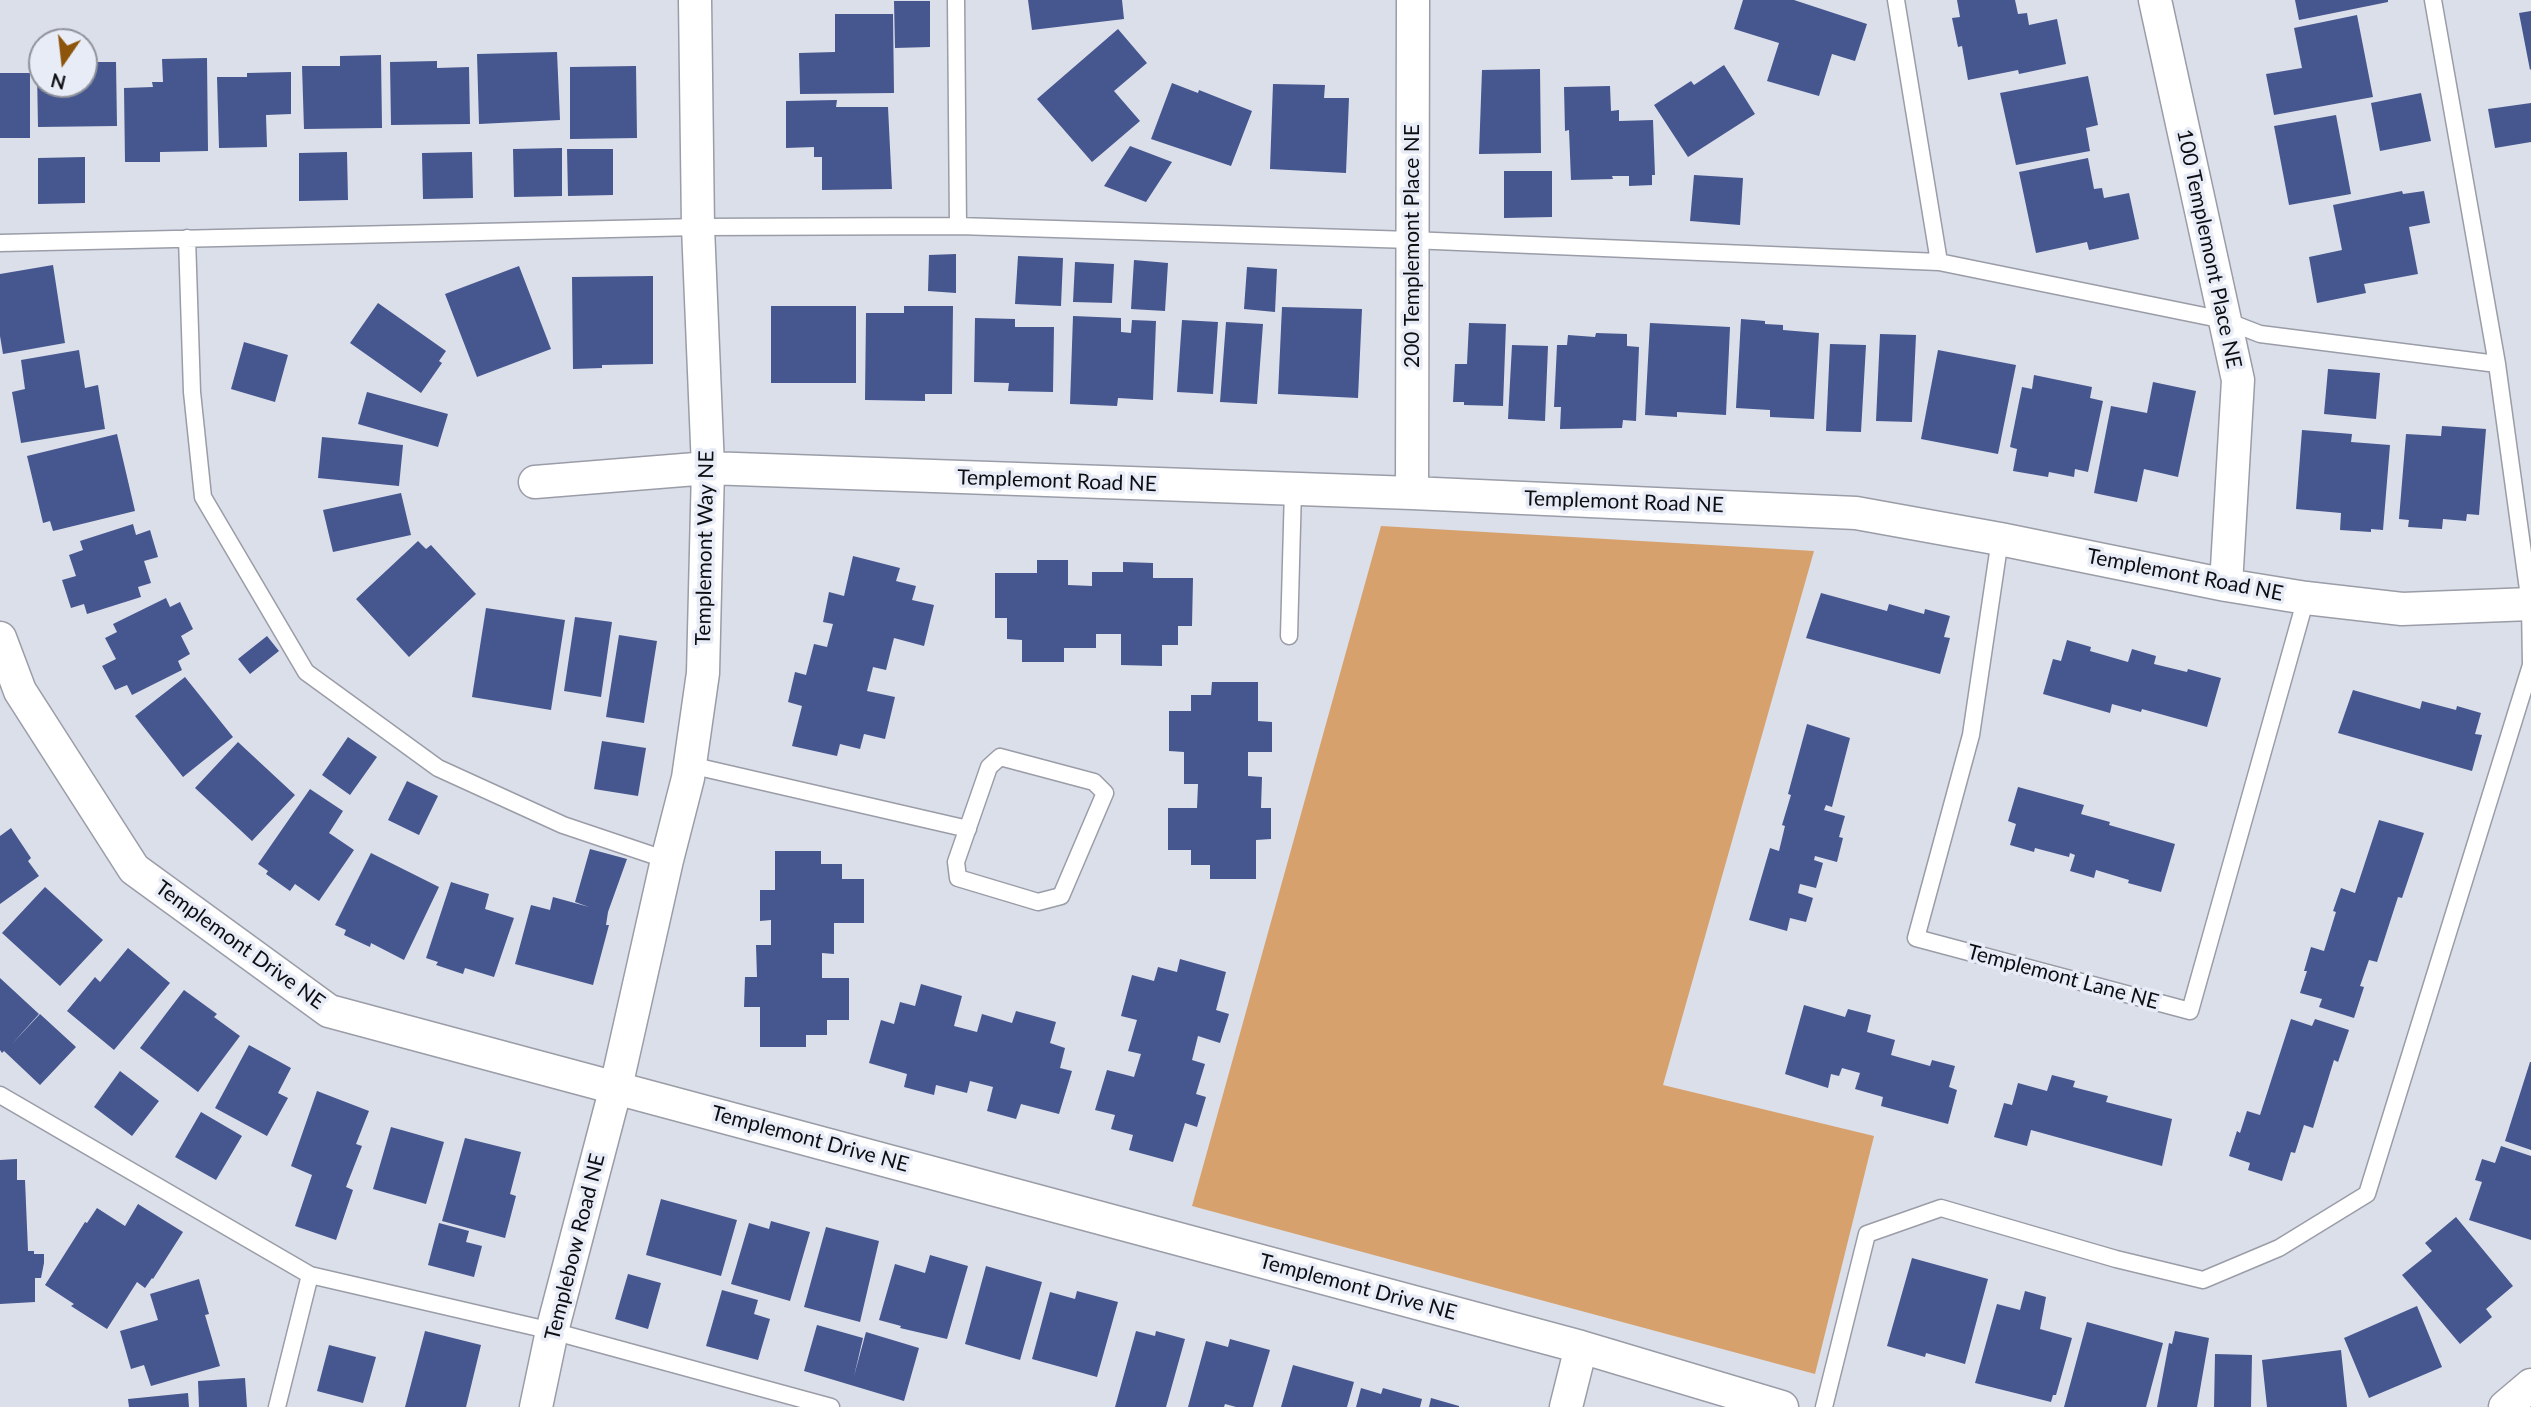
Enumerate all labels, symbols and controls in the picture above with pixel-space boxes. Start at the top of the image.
north arrow [28,28,98,98]
text: N [48,69,68,95]
street label: 200 Templemont Place NE [1399,124,1425,368]
street label: 100 Templemont Place NE [2171,127,2247,371]
street label: Templemont Way NE [691,450,719,646]
street label: Templemont Road NE [957,465,1157,497]
street label: Templemont Road NE [1524,486,1724,518]
street label: Templemont Road NE [2085,544,2285,606]
street label: Templemont Drive NE [150,875,330,1015]
street label: Templemont Lane NE [1964,939,2162,1015]
street label: Templemont Drive NE [709,1101,911,1177]
street label: Templebow Road NE [540,1151,610,1343]
street label: Templemont Drive NE [1257,1249,1459,1325]

